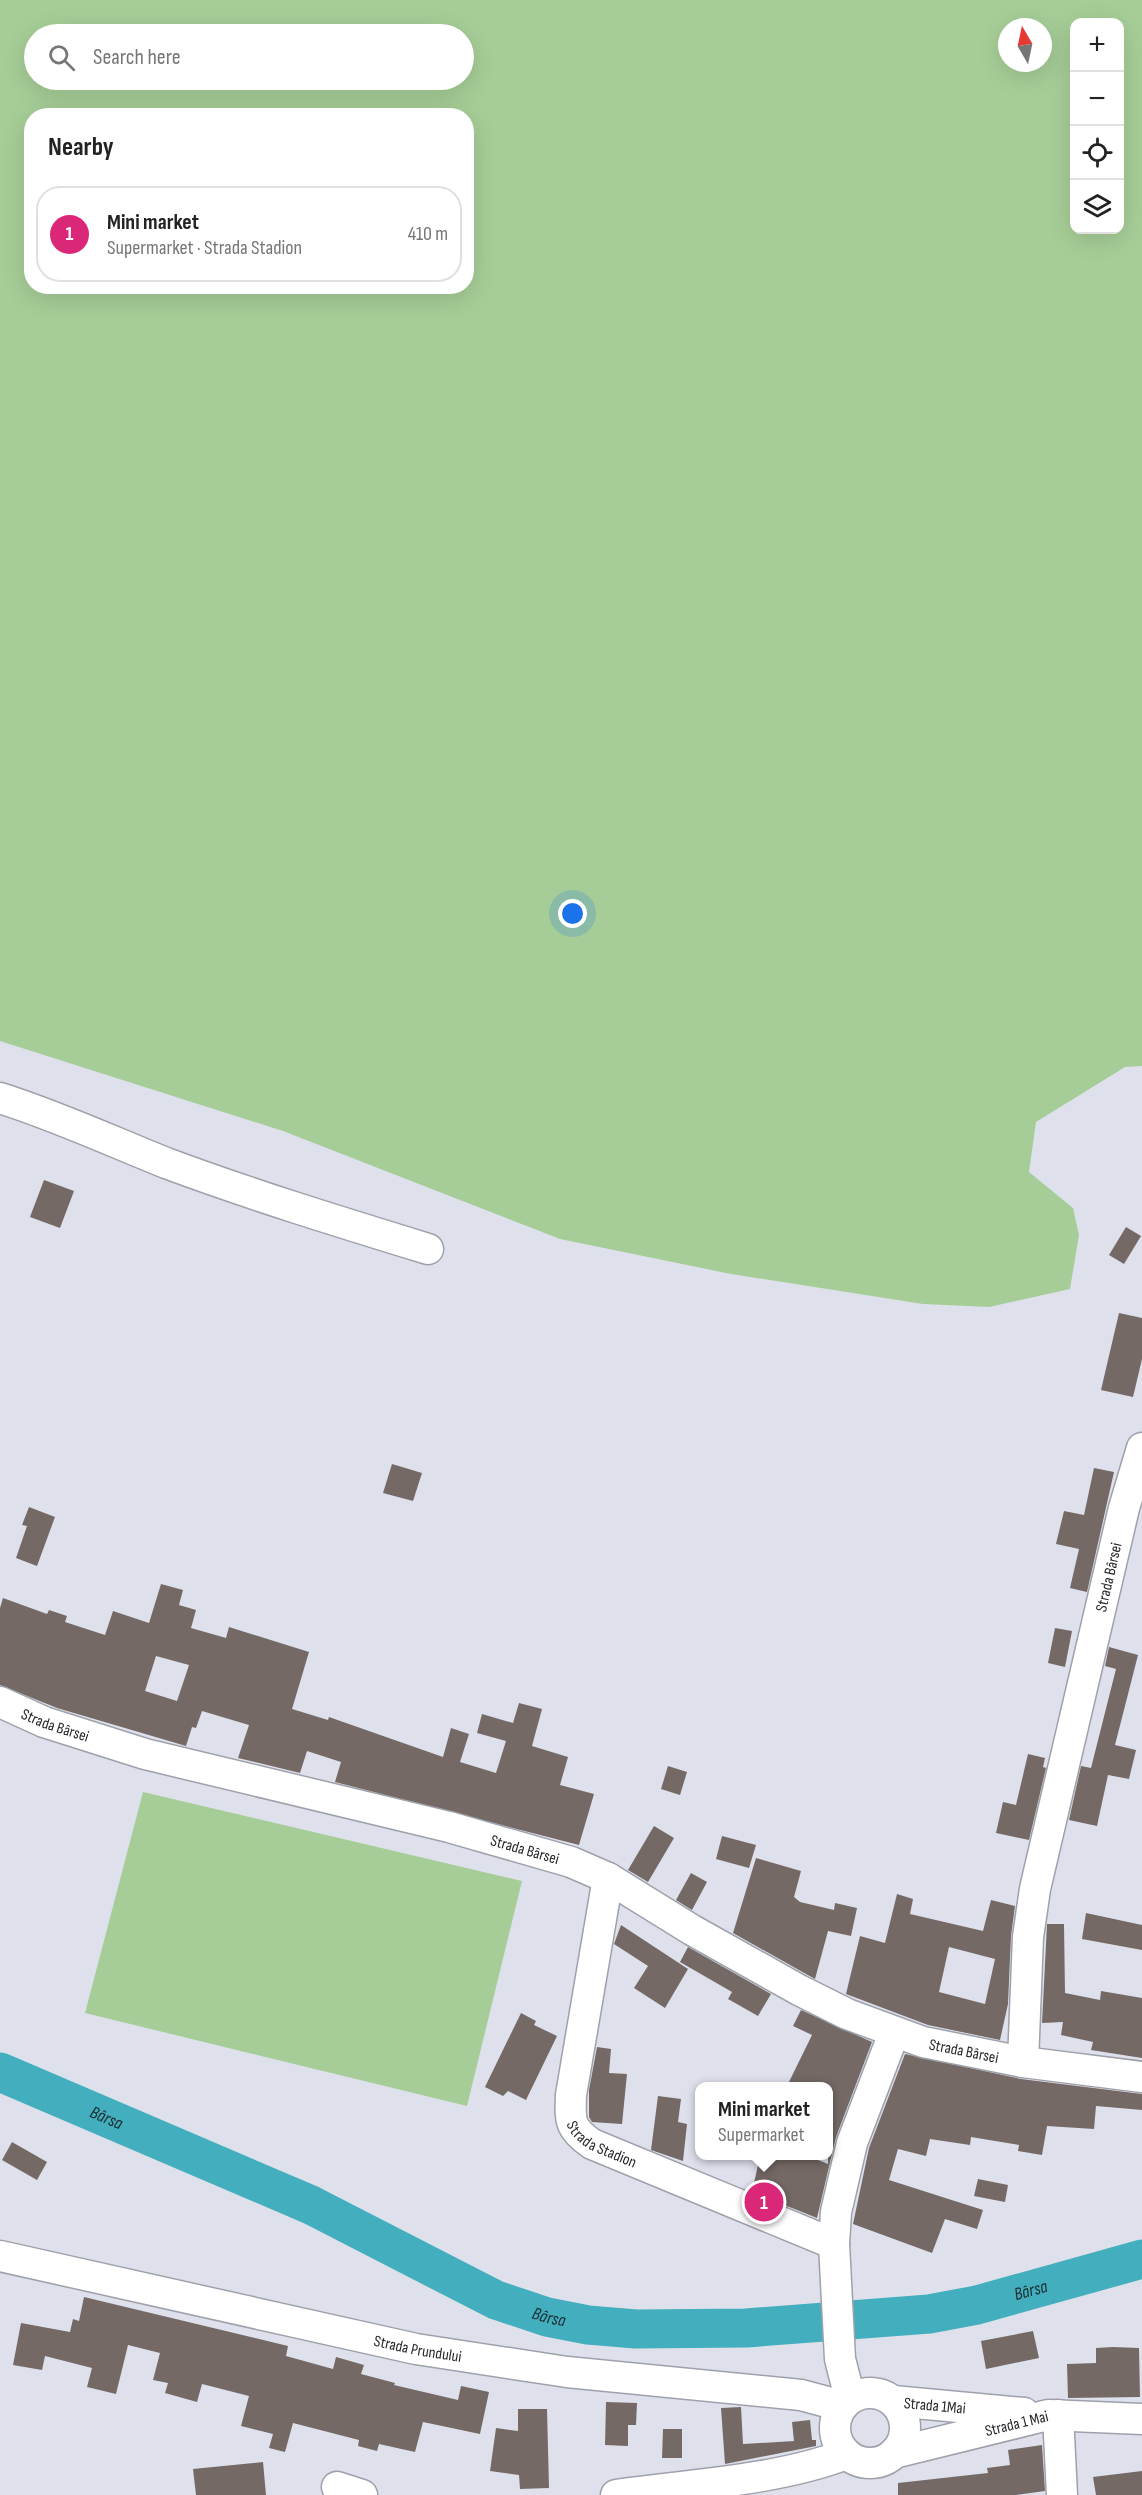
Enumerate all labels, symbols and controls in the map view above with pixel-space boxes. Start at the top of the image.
north arrow [998,18,1052,72]
map controls [1070,18,1124,234]
button: + [1070,18,1124,72]
search box [24,24,474,90]
icon: search [45,41,78,74]
text: Search here [93,44,180,71]
button: − [1070,72,1124,126]
button: locate [1070,126,1124,180]
text: Nearby [48,132,114,163]
button: layers [1070,180,1124,234]
text: Mini market [107,209,199,236]
text: 1 [66,222,73,246]
text: 410 m [408,222,448,246]
text: Supermarket · Strada Stadion [107,236,302,260]
your location [558,899,587,928]
street label: Strada Bârsei [1092,1541,1127,1614]
street label: Strada Bârsei [18,1705,91,1747]
street label: Strada Bârsei [488,1831,561,1869]
street label: Strada Bârsei [927,2035,1000,2068]
popup [695,2082,833,2160]
text: Mini market [718,2096,810,2123]
water label: Bârsa [87,2102,127,2135]
street label: Strada Stadion [562,2118,639,2172]
text: Supermarket [718,2123,805,2147]
pin: 1 [744,2180,783,2224]
water label: Bârsa [1012,2276,1051,2305]
water label: Bârsa [529,2303,568,2332]
street label: Strada Prundului [372,2332,463,2367]
street label: Strada 1Mai [903,2394,966,2419]
street label: Strada 1 Mai [983,2407,1050,2441]

